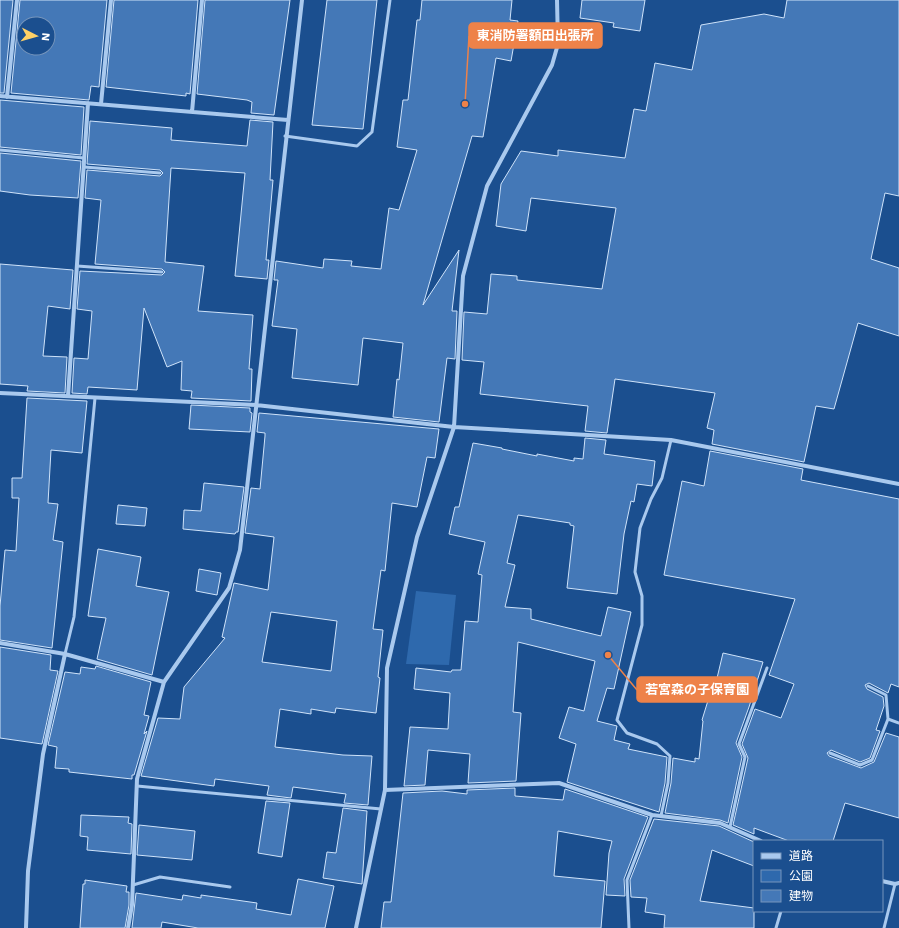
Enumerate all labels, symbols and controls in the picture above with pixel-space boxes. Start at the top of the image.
north arrow [16,16,56,56]
callout: 東消防署額田出張所 [469,23,602,48]
text: 東消防署額田出張所 [476,28,594,43]
text: N [39,32,52,42]
callout: 若宮森の子保育園 [637,677,757,702]
text: 若宮森の子保育園 [645,682,749,697]
legend [753,840,883,912]
text: 道路 [789,849,813,863]
text: 公園 [789,869,813,883]
text: 建物 [789,889,813,903]

